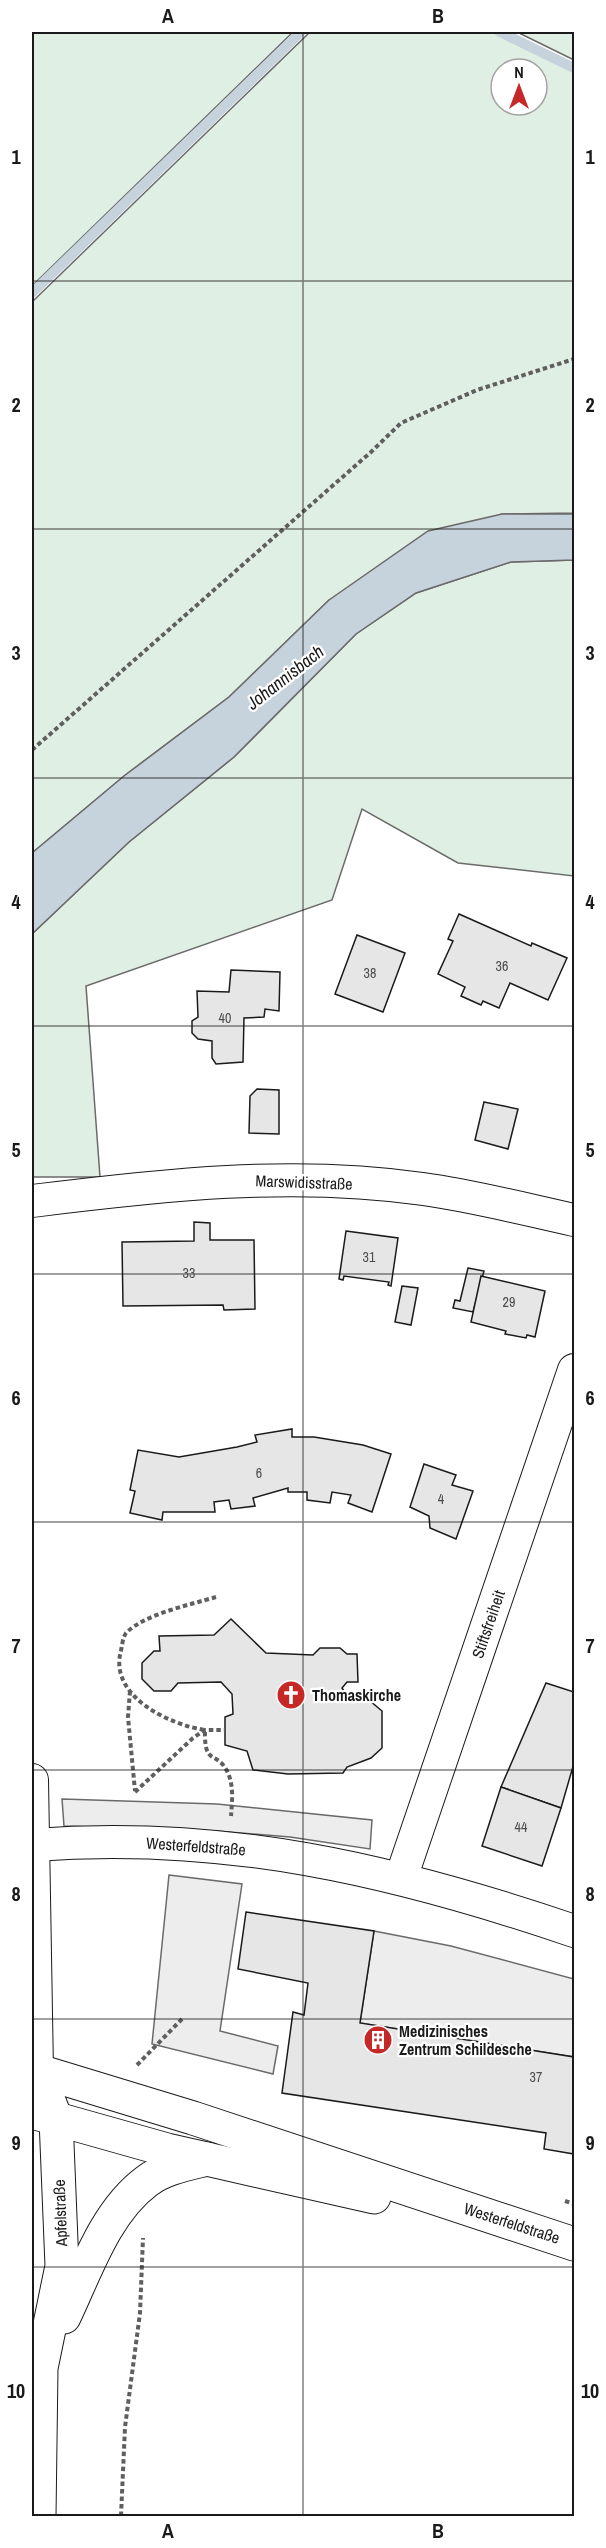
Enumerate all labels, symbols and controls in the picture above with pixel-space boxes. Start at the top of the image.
text: A [162,2,174,29]
text: B [432,2,444,29]
north arrow [489,57,549,117]
text: N [514,61,524,83]
text: 1 [11,143,21,170]
text: 1 [585,143,595,170]
text: 2 [11,391,21,418]
text: 2 [585,391,595,418]
text: 3 [11,639,21,666]
water label: Johannisbach [240,639,329,716]
text: 3 [585,639,595,666]
text: 4 [11,888,21,915]
text: 4 [585,888,595,915]
house number: 36 [496,957,508,975]
house number: 38 [364,964,376,982]
house number: 40 [219,1009,231,1027]
text: 5 [11,1136,21,1163]
text: 5 [585,1136,595,1163]
street label: Marswidisstraße [255,1169,353,1195]
house number: 31 [363,1248,376,1266]
house number: 33 [183,1264,195,1282]
house number: 29 [503,1293,515,1311]
text: 6 [11,1384,21,1411]
text: 6 [585,1384,595,1411]
house number: 6 [256,1464,262,1482]
house number: 4 [438,1490,445,1508]
street label: Stiftsfreiheit [466,1587,510,1661]
text: 7 [11,1632,21,1659]
text: 7 [585,1632,595,1659]
church icon: Thomaskirche [275,1679,307,1711]
place label: Thomaskirche [312,1684,401,1706]
house number: 44 [515,1818,528,1836]
street label: Westerfeldstraße [146,1832,246,1860]
text: 8 [11,1880,21,1907]
text: 8 [585,1880,595,1907]
place label: Medizinisches Zentrum Schildesche [399,2020,532,2060]
building icon: Medizinisches Zentrum Schildesche [362,2024,394,2056]
house number: 37 [530,2068,542,2086]
text: 9 [11,2129,21,2156]
text: 9 [585,2129,595,2156]
street label: Apfelstraße [48,2179,72,2248]
street label: Westerfeldstraße [461,2197,563,2249]
text: 10 [7,2377,25,2404]
text: 10 [581,2377,599,2404]
text: A [162,2517,174,2544]
text: B [432,2517,444,2544]

